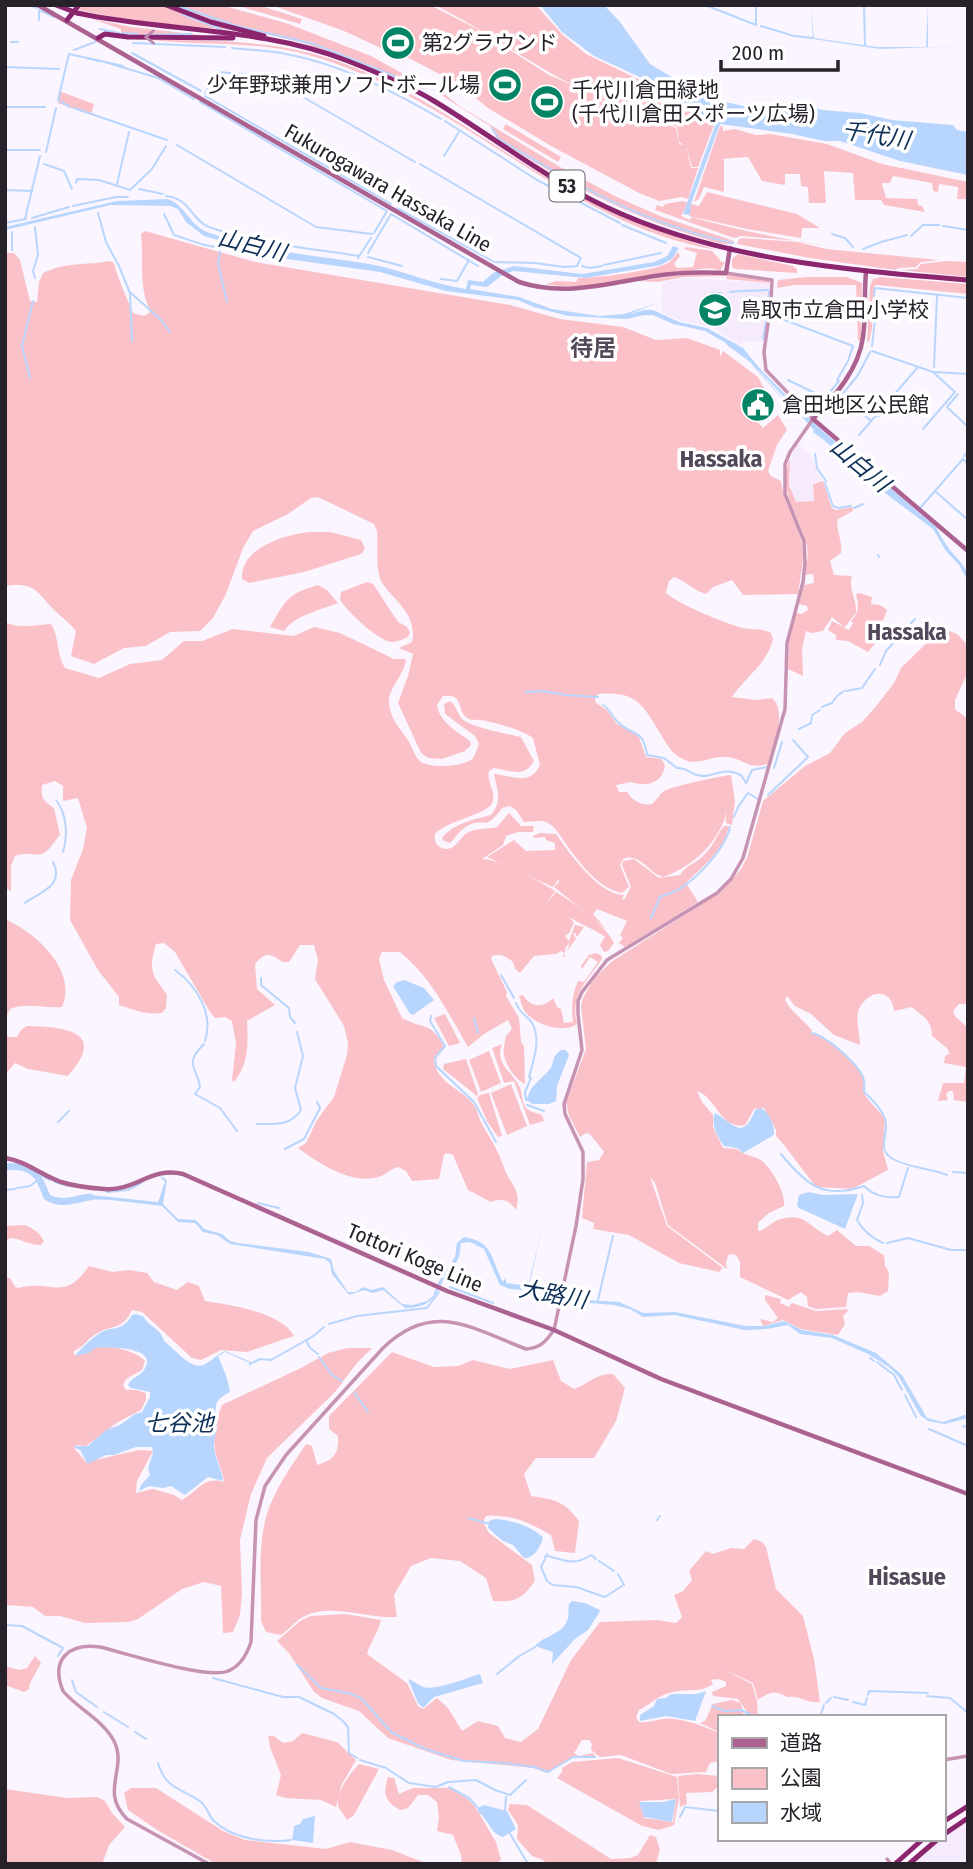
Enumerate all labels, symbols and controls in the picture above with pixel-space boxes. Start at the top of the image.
sports icon: 第2グラウンド [379,24,417,62]
scale bar [721,28,838,72]
one-way arrow [144,29,155,45]
place label: 第2グラウンド [422,30,557,56]
text: 200 m [732,40,784,66]
sports icon: 少年野球兼用ソフトボール場 [486,66,524,104]
place label: 少年野球兼用ソフトボール場 [207,72,480,98]
place label: 千代川倉田緑地 (千代川倉田スポーツ広場) [572,77,815,127]
sports icon: 千代川倉田緑地 (千代川倉田スポーツ広場) [528,83,566,121]
water label: 千代川 [840,116,915,155]
street label: Fukurogawara Hassaka Line [280,118,496,258]
road number: 53 [550,170,584,202]
water label: 山白川 [215,223,292,268]
school or university icon: 鳥取市立倉田小学校 [696,291,734,329]
place label: 鳥取市立倉田小学校 [740,297,929,323]
district label: 待居 [570,334,616,362]
public building icon: 倉田地区公民館 [739,386,777,424]
place label: 倉田地区公民館 [782,392,929,418]
water label: 山白川 [825,432,898,500]
district label: Hassaka [680,445,762,473]
district label: Hassaka [867,618,947,646]
street label: Tottori Koge Line [343,1218,487,1298]
water label: 大路川 [517,1274,592,1314]
water label: 七谷池 [145,1409,216,1437]
district label: Hisasue [868,1563,946,1591]
legend [718,1715,945,1841]
text: 道路 [780,1730,822,1756]
text: 公園 [780,1765,822,1791]
text: 水域 [780,1800,822,1826]

